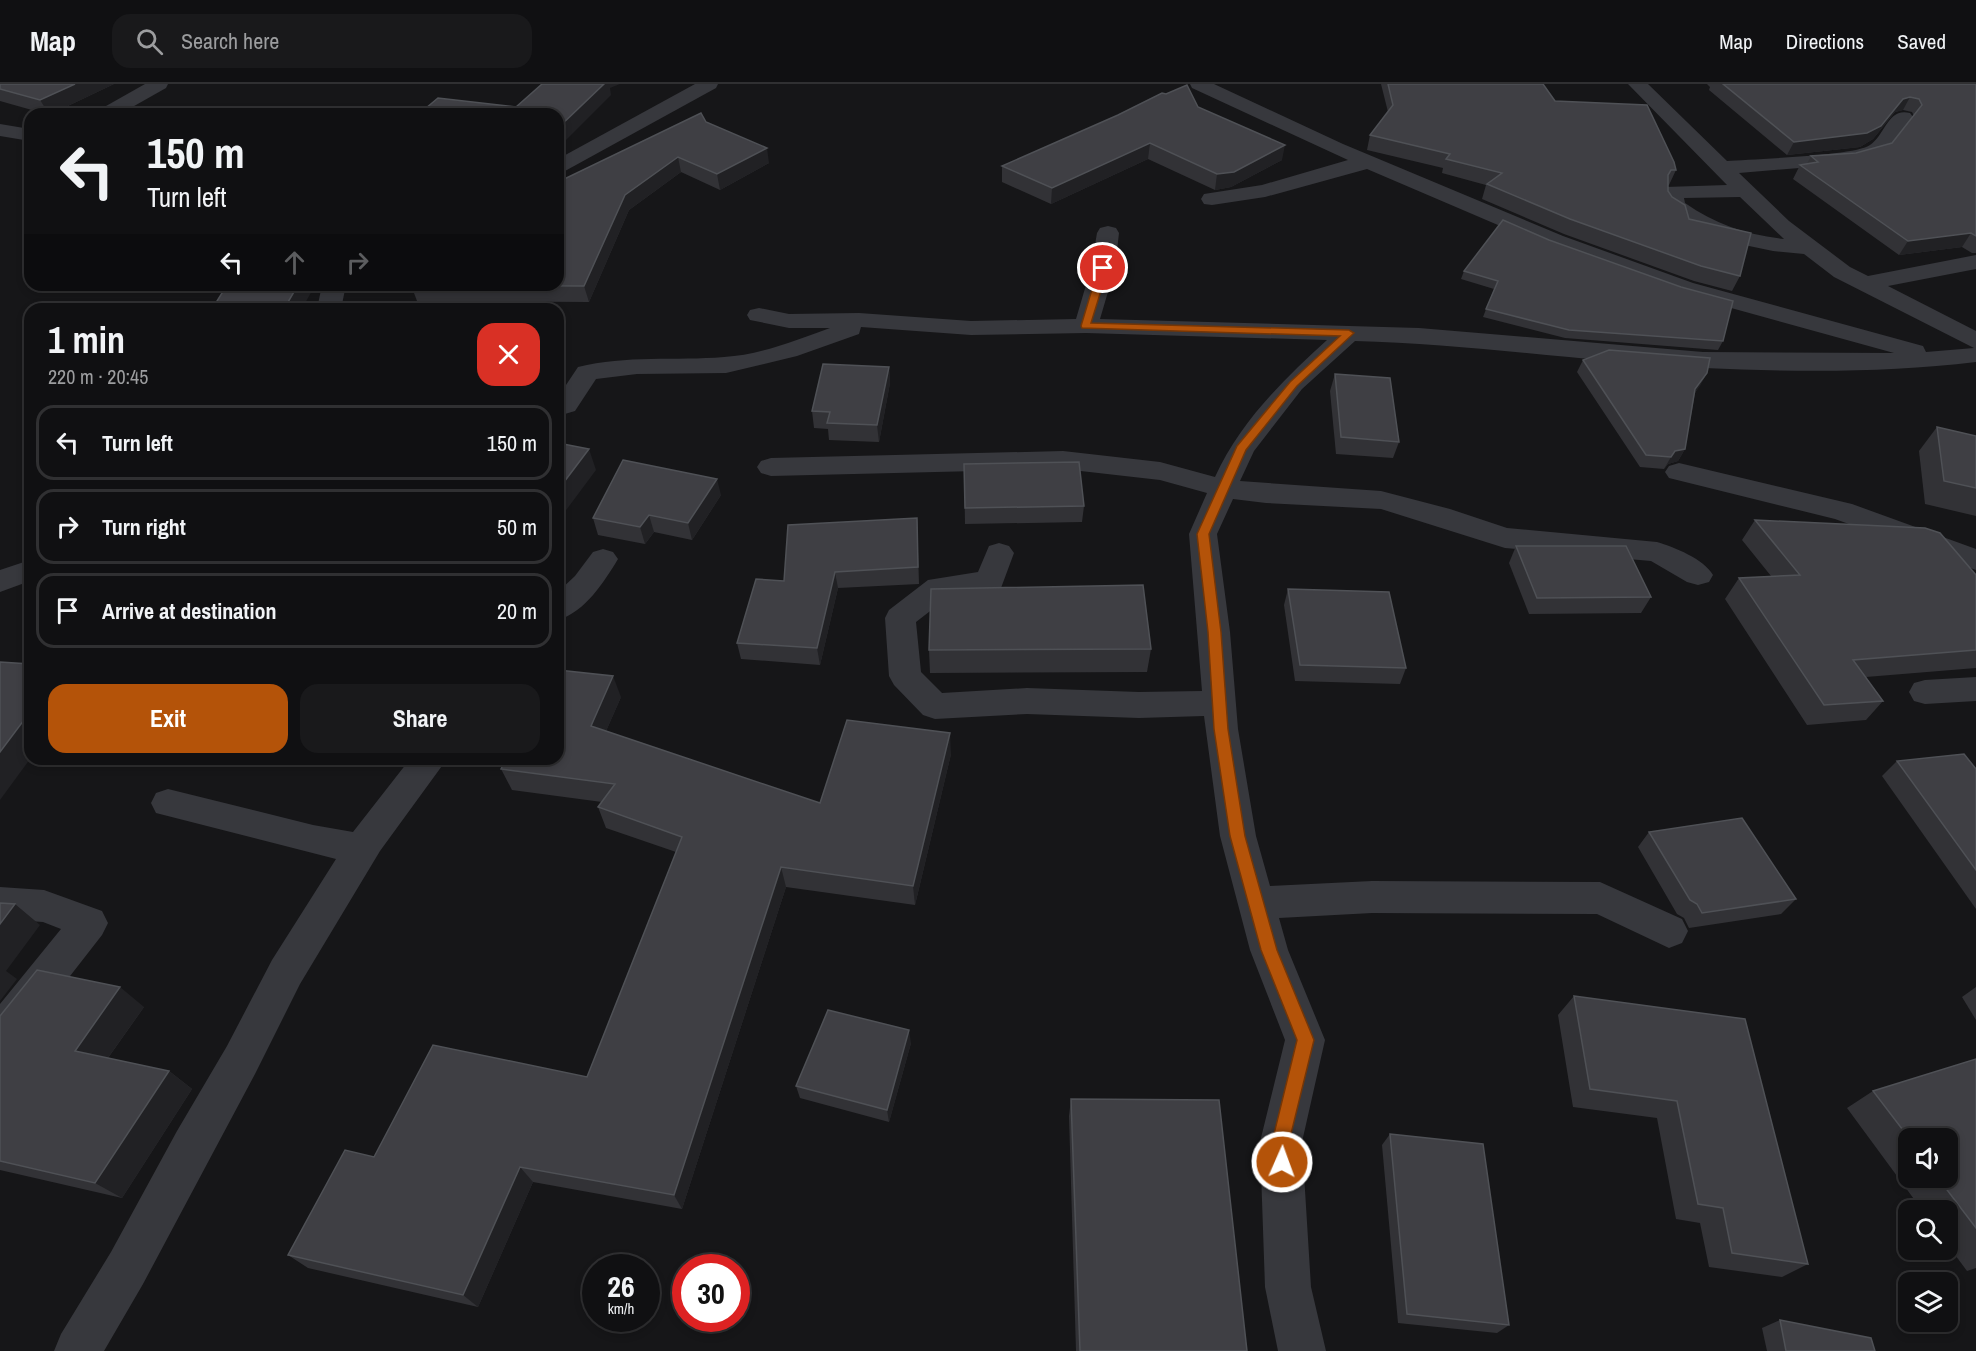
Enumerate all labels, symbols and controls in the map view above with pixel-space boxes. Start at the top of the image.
search box [112,14,532,68]
text: Map [30,22,76,60]
icon: search [133,25,166,58]
text: Search here [181,26,279,56]
text: Map [1719,27,1753,56]
text: Directions [1786,27,1864,56]
text: Saved [1897,27,1946,56]
text: 150 m [147,125,245,181]
icon: left [48,132,126,210]
text: Turn left [147,179,226,215]
pin [1077,242,1128,293]
icon: left [215,246,248,279]
icon: ahead [278,246,311,279]
icon: right [341,246,374,279]
icon: arrive [1086,251,1119,284]
text: 1 min [48,316,125,364]
button: close [477,323,540,386]
text: 220 m · 20:45 [48,363,148,390]
icon: left [51,426,84,459]
text: Turn left [102,428,173,458]
text: 150 m [487,428,537,458]
icon: right [51,510,84,543]
text: Turn right [102,512,186,542]
text: 50 m [497,512,537,542]
icon: arrive [51,594,84,627]
text: Arrive at destination [102,596,276,626]
text: 20 m [497,596,537,626]
button: Exit [48,684,288,753]
button: Share [300,684,540,753]
map controls [1898,1128,1958,1332]
button: sound [1898,1128,1958,1188]
position arrow [1250,1130,1314,1194]
button: search [1898,1200,1958,1260]
speed limit sign: 30 [672,1254,750,1332]
text: 26 [607,1266,635,1306]
button: layers [1898,1272,1958,1332]
text: km/h [608,1298,634,1319]

